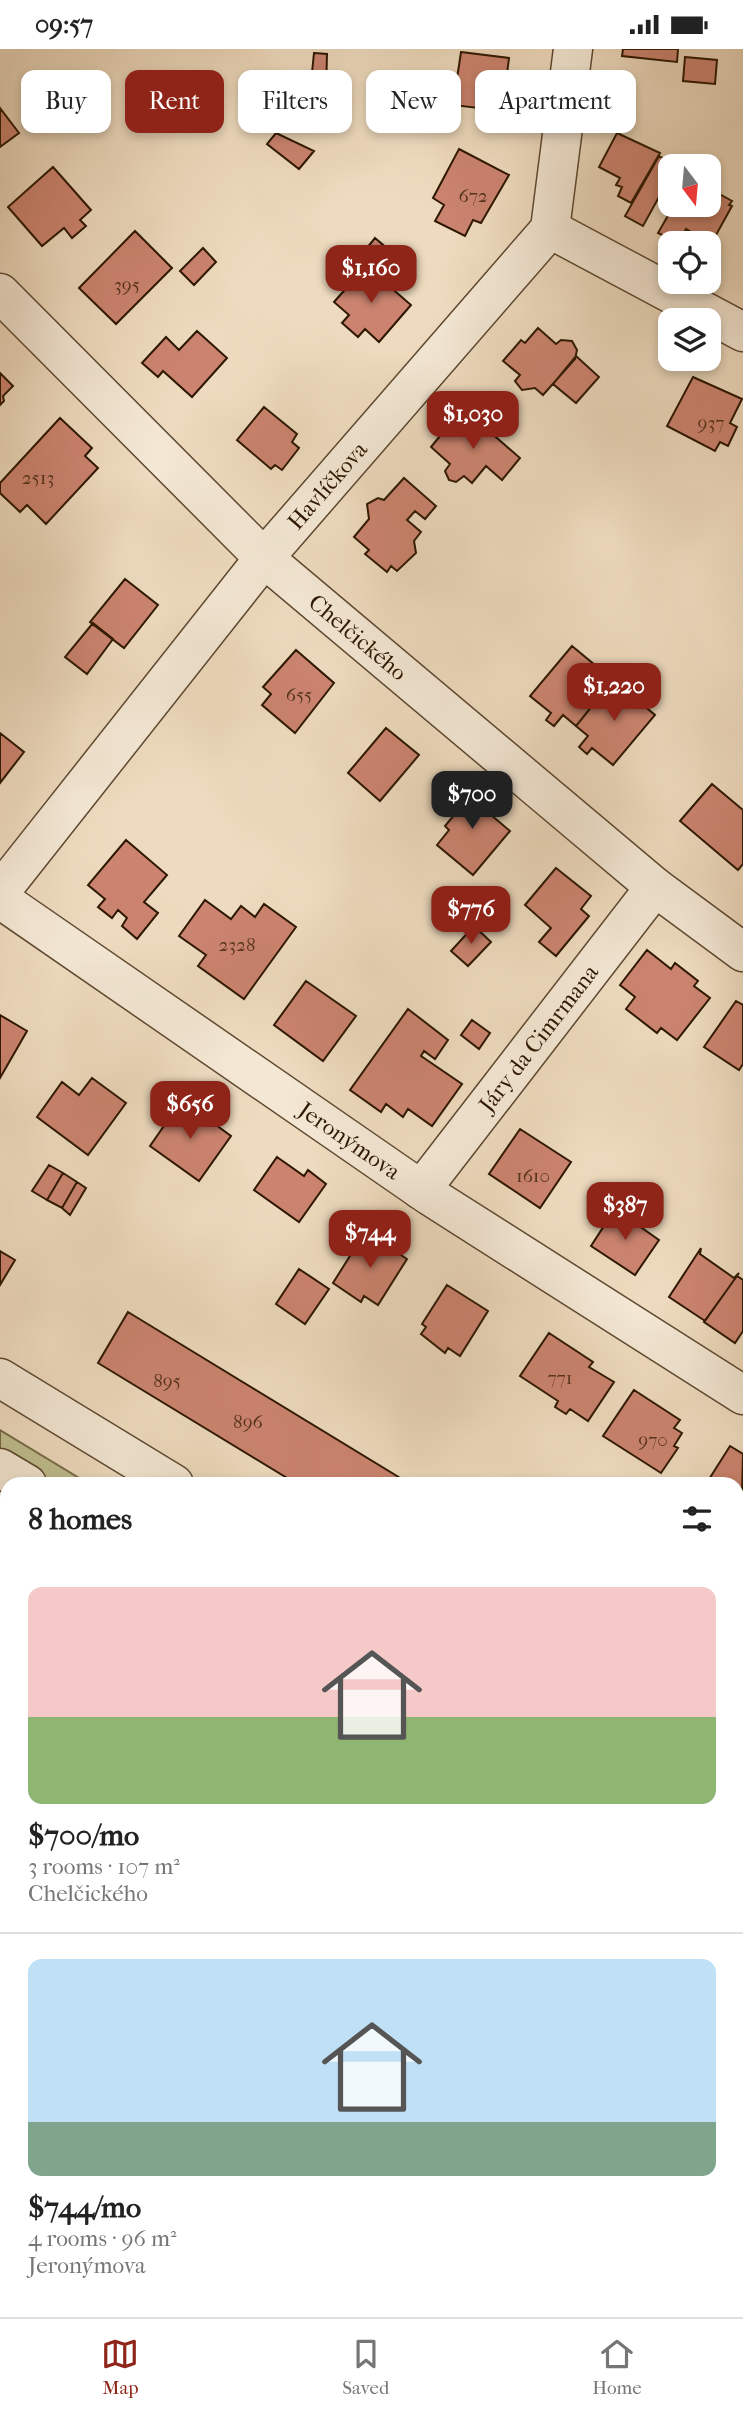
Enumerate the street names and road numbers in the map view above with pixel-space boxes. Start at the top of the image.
street label: Havlíčkova [282,436,373,535]
street label: Chelčického [303,589,412,686]
street label: Járy da Cimrmana [472,959,604,1119]
street label: Jeronýmova [292,1095,406,1186]

